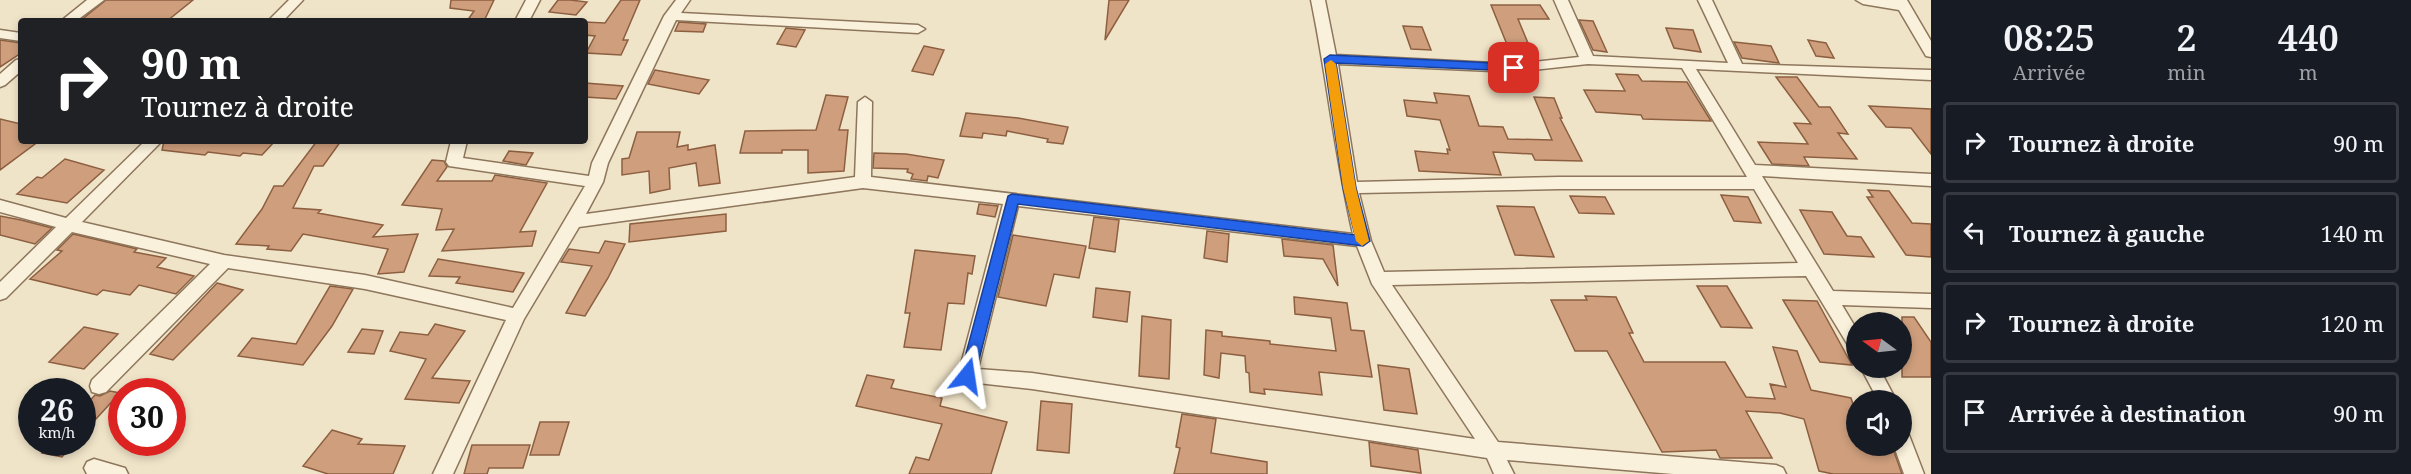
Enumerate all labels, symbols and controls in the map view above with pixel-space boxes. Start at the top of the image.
text: 08:25 [2003,13,2095,62]
text: 2 [2176,13,2197,62]
text: 440 [2278,13,2339,62]
text: 90 m [141,34,241,91]
icon: right [42,42,120,120]
pin [1488,42,1539,93]
icon: arrive [1497,51,1530,84]
text: Arrivée [2013,59,2085,86]
text: min [2167,59,2206,86]
text: m [2299,59,2318,86]
text: Tournez à droite [141,88,354,125]
icon: right [1958,126,1991,159]
text: Tournez à droite [2009,128,2194,158]
text: 90 m [2333,128,2384,158]
icon: left [1958,216,1991,249]
text: Tournez à gauche [2009,218,2205,248]
text: 140 m [2321,218,2384,248]
icon: right [1958,306,1991,339]
text: Tournez à droite [2009,308,2194,338]
text: 120 m [2321,308,2384,338]
north arrow [1846,312,1912,378]
map controls [1846,312,1912,456]
position arrow [935,344,999,408]
speed limit sign: 30 [108,378,186,456]
text: 26 [40,389,74,430]
button: sound [1846,390,1912,456]
icon: arrive [1958,396,1991,429]
text: Arrivée à destination [2009,398,2246,428]
text: 90 m [2333,398,2384,428]
text: km/h [39,422,75,442]

